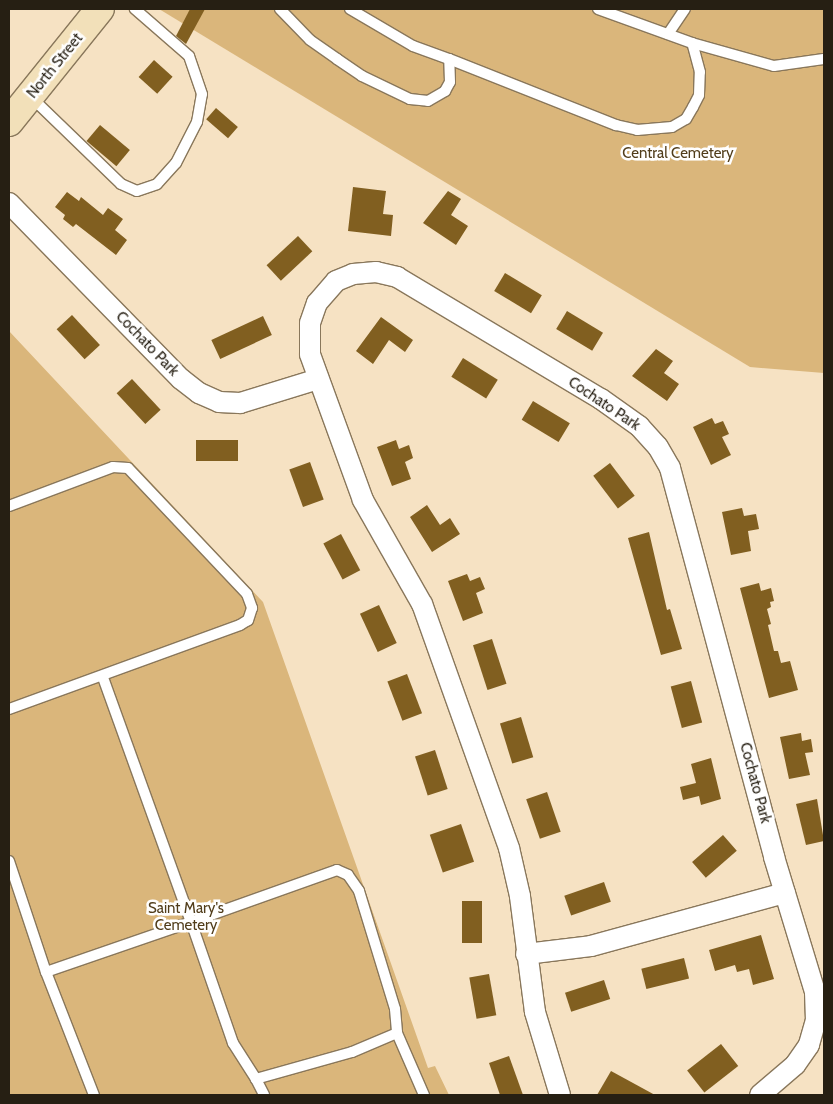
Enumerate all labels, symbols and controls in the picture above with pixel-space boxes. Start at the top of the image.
street label: North Street [23,30,87,102]
park label: Central Cemetery [622,145,734,163]
street label: Cochato Park [112,308,182,380]
street label: Cochato Park [565,373,643,435]
street label: Cochato Park [736,741,774,825]
park label: Saint Mary's Cemetery [148,899,224,934]

